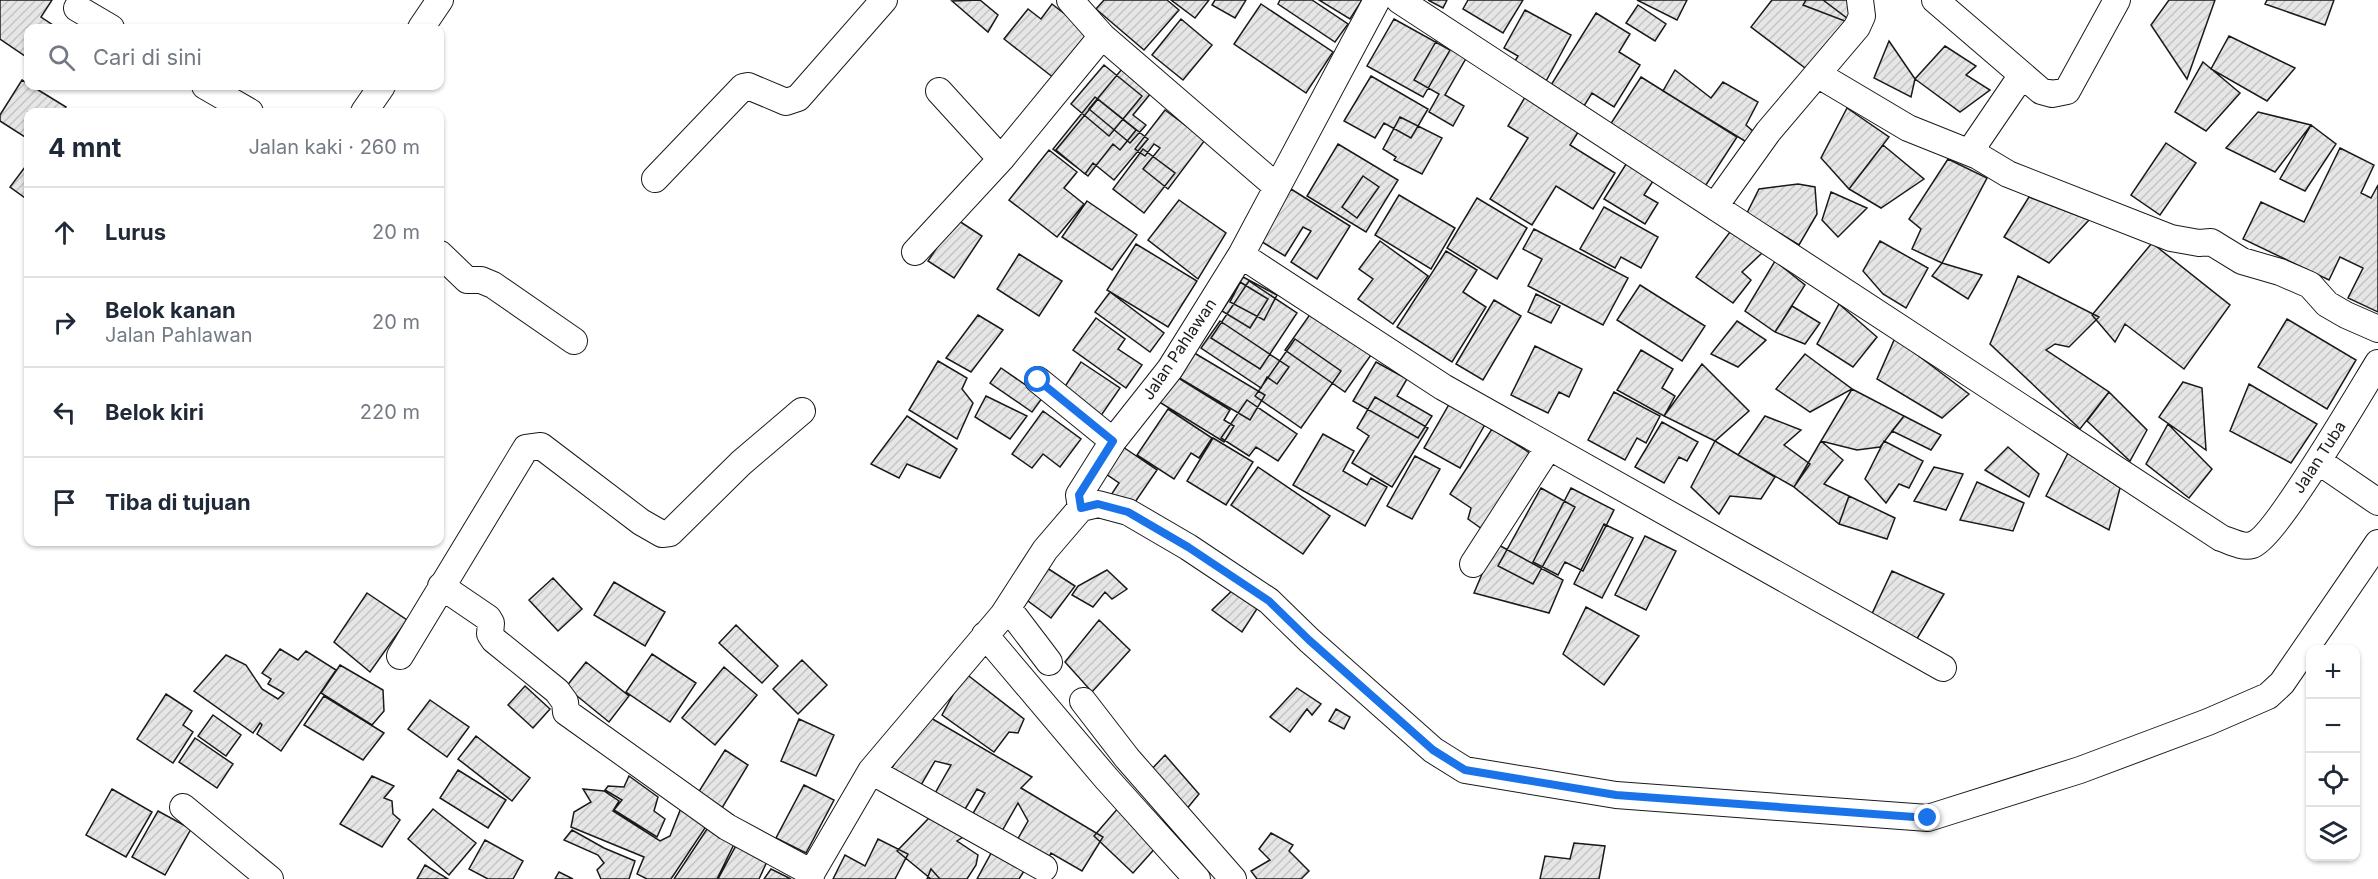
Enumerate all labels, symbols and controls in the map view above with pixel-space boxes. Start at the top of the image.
search box [24,24,444,90]
icon: search [45,41,78,74]
text: Cari di sini [93,44,202,70]
text: 4 mnt [48,132,121,163]
text: Jalan kaki · 260 m [248,135,420,159]
icon: ahead [48,216,81,249]
text: Lurus [105,219,166,245]
text: 20 m [372,220,420,244]
street label: Jalan Pahlawan [1138,295,1220,403]
text: Belok kanan [105,297,236,323]
icon: right [48,306,81,339]
text: 20 m [372,310,420,334]
text: Jalan Pahlawan [105,323,252,347]
route start [1024,366,1050,392]
icon: left [48,396,81,429]
text: Belok kiri [105,399,204,425]
text: 220 m [360,400,420,424]
street label: Jalan Tuba [2288,417,2350,497]
icon: arrive [48,486,81,519]
text: Tiba di tujuan [105,489,251,515]
map controls [2306,645,2360,861]
button: + [2306,645,2360,699]
button: − [2306,699,2360,753]
button: locate [2306,753,2360,807]
route end [1914,804,1940,830]
button: layers [2306,807,2360,861]

